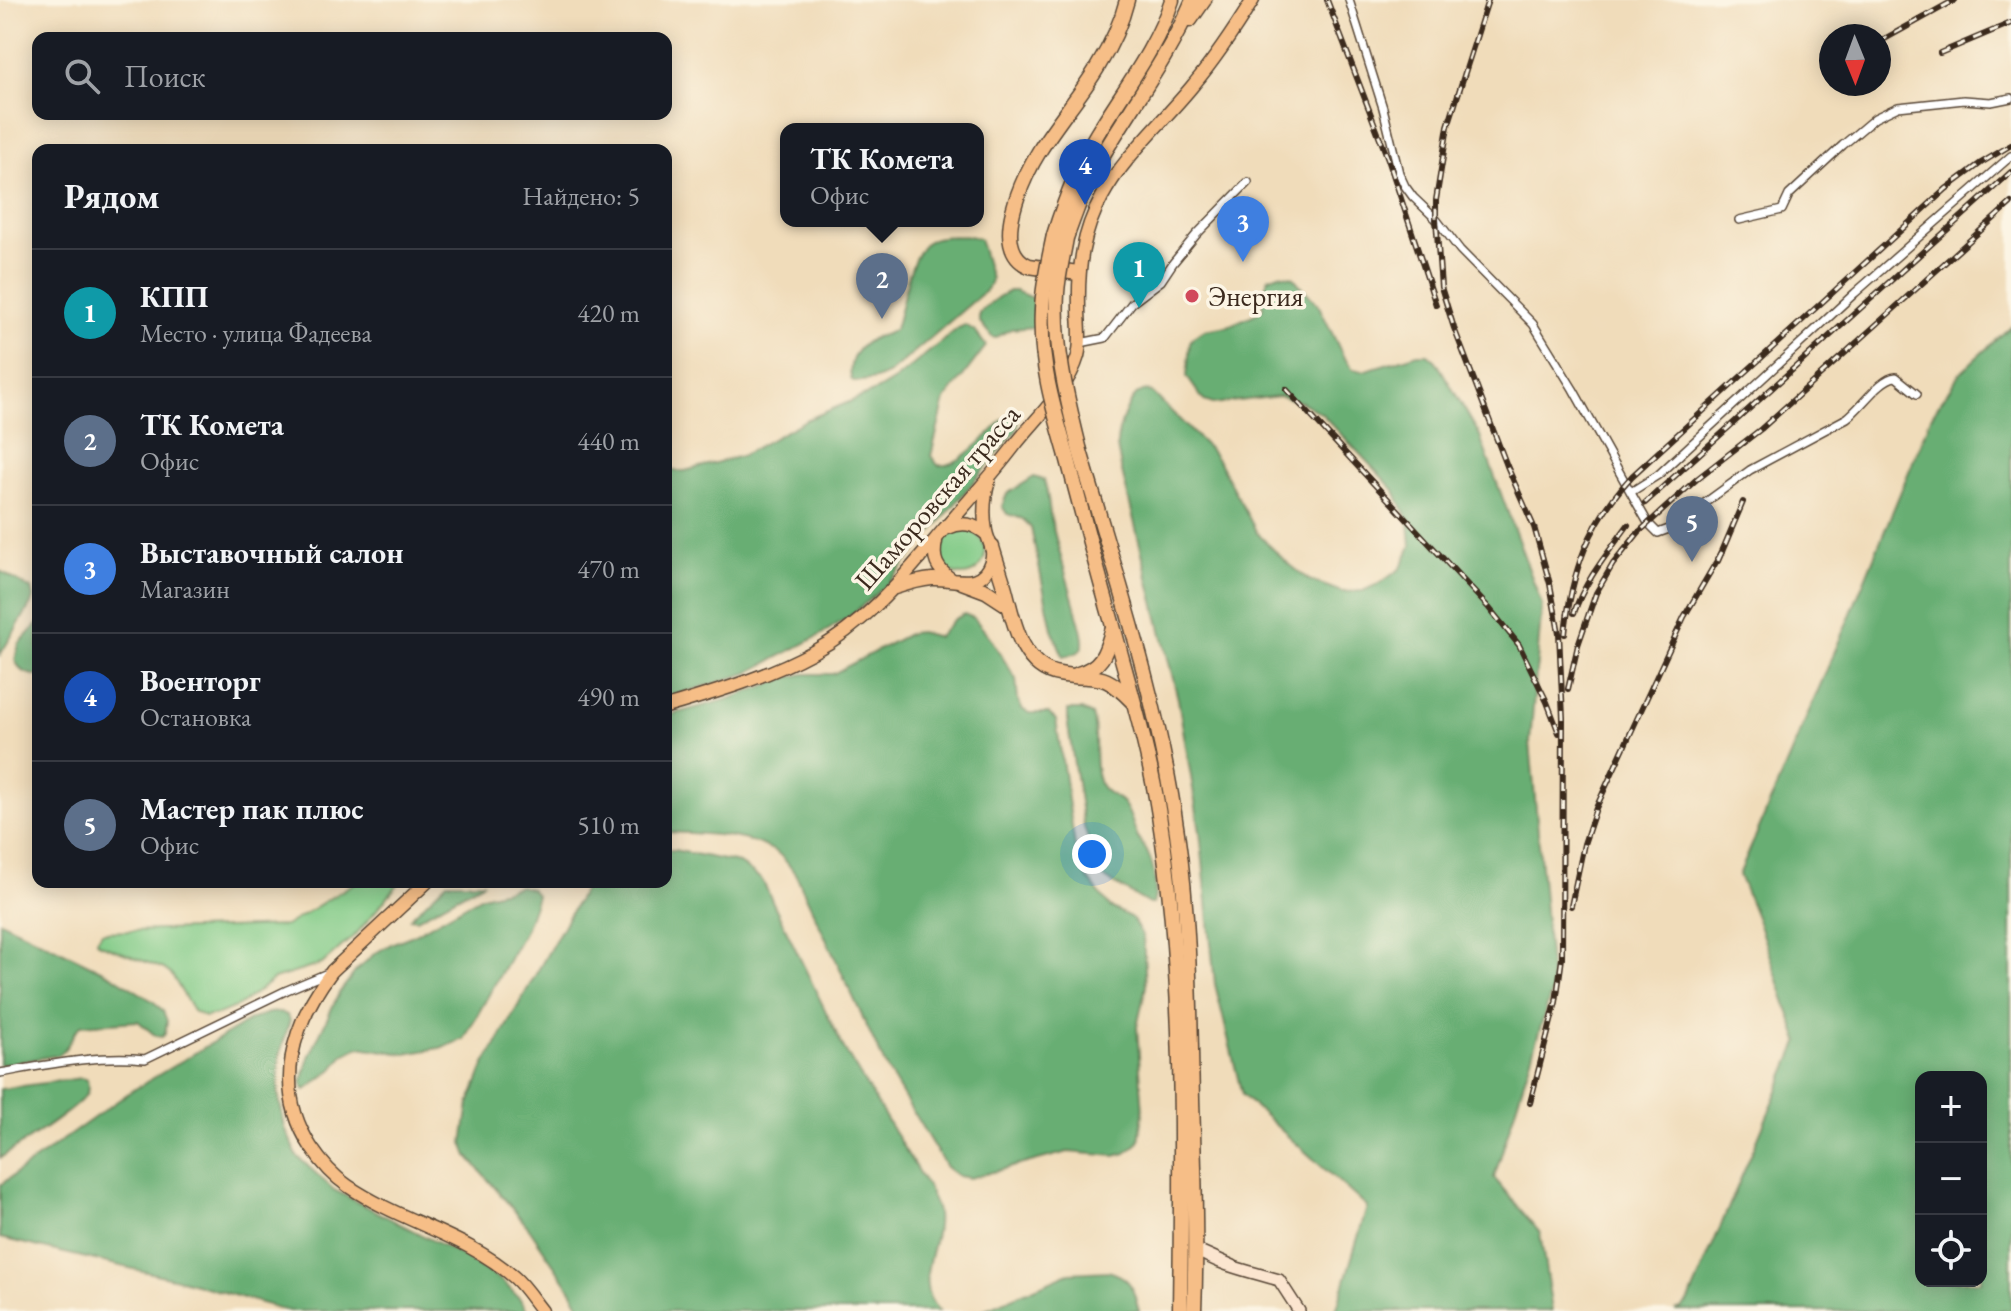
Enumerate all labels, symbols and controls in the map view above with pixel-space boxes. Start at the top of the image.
north arrow [1819,24,1891,96]
search box [32,32,672,120]
icon: search [60,54,104,98]
text: Поиск [124,57,206,96]
popup [780,123,984,227]
text: ТК Комета [810,139,954,178]
pin: 4 [1059,139,1111,205]
text: Рядом [64,174,159,218]
text: Офис [810,178,869,212]
text: Найдено: 5 [522,179,640,213]
pin: 3 [1217,196,1269,262]
pin: 1 [1113,242,1165,308]
pin: 2 [856,253,908,319]
text: КПП [140,277,209,316]
place label: Энергия [1208,278,1303,314]
marker: Энергия [1183,287,1201,305]
text: 1 [83,296,97,330]
text: 420 m [577,296,640,330]
text: Место · улица Фадеева [140,316,372,350]
street label: Шаморовская трасса [846,396,1028,597]
text: ТК Комета [140,405,284,444]
text: 2 [83,424,97,458]
text: 440 m [577,424,640,458]
text: Офис [140,444,199,478]
pin: 5 [1666,496,1718,562]
text: Выставочный салон [140,533,404,572]
text: 3 [83,552,97,586]
text: 470 m [577,552,640,586]
text: Магазин [140,572,230,606]
text: Военторг [140,661,261,700]
text: 4 [83,680,97,714]
text: 490 m [577,680,640,714]
text: Остановка [140,700,251,734]
text: Мастер пак плюс [140,789,364,828]
text: 5 [83,808,97,842]
text: 510 m [577,808,640,842]
text: Офис [140,828,199,862]
your location [1072,834,1112,874]
map controls [1915,1071,1987,1287]
button: + [1915,1071,1987,1143]
button: − [1915,1143,1987,1215]
button: locate [1915,1215,1987,1287]

